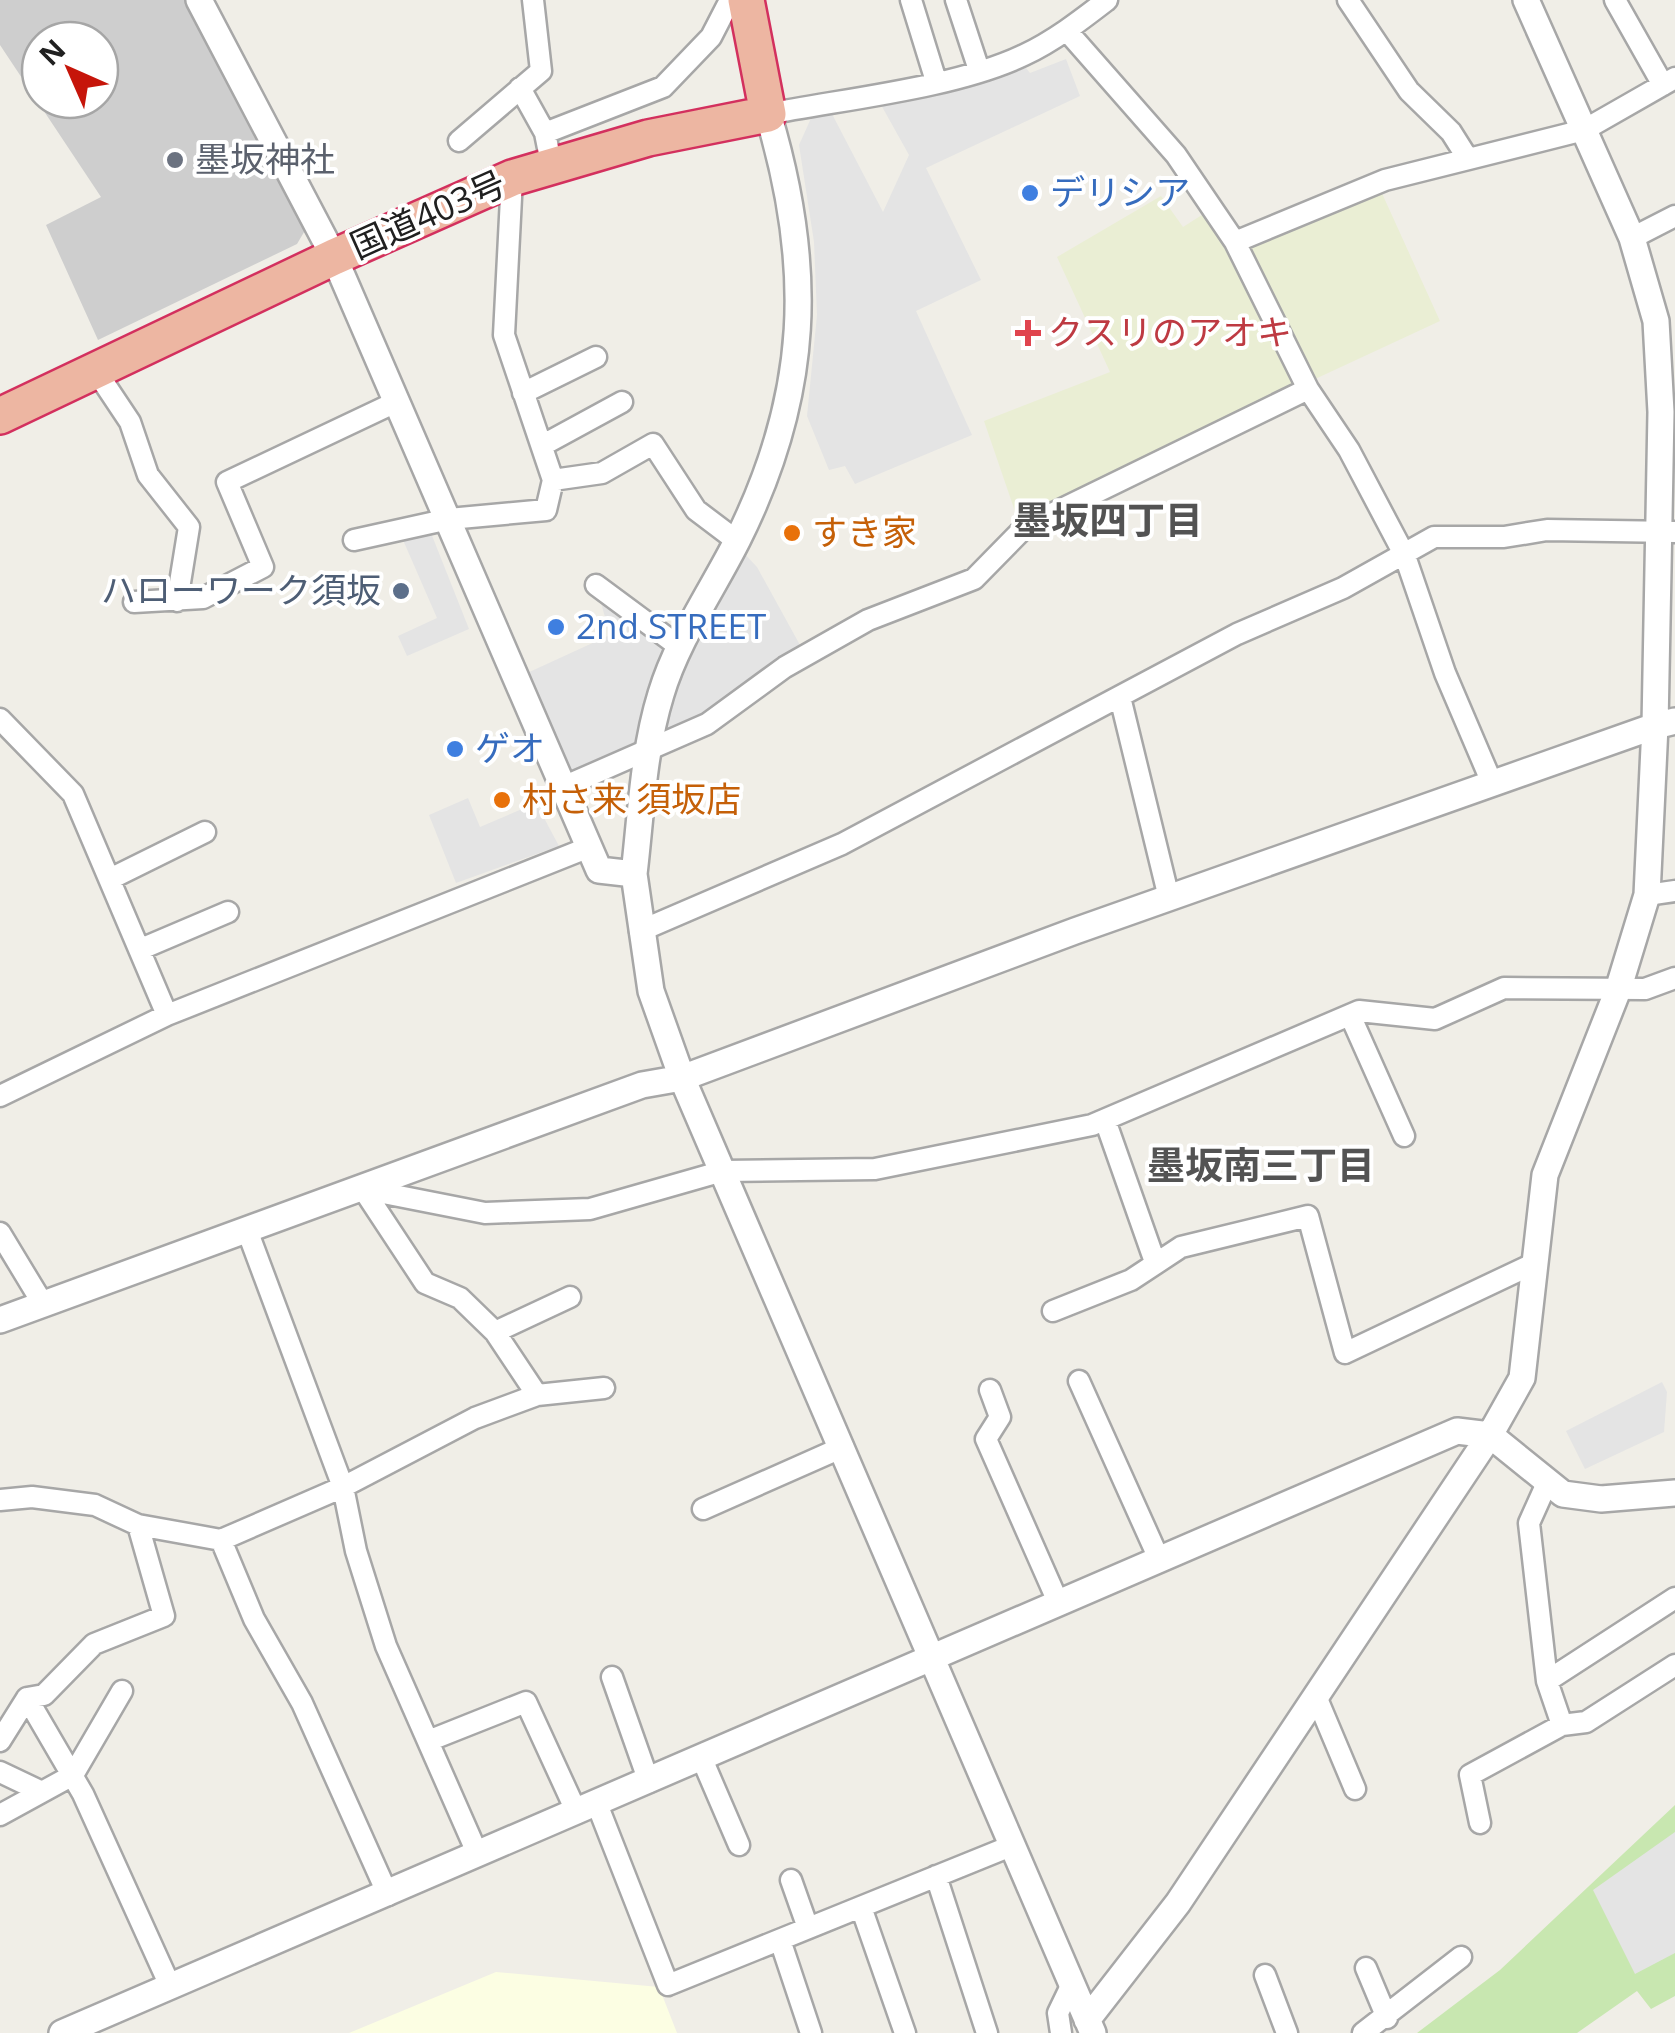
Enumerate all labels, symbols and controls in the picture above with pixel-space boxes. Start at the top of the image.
north arrow [20,20,120,120]
text: N [30,30,73,73]
place label: 墨坂神社 [195,135,335,182]
marker: 墨坂神社 [164,149,186,171]
street label: 国道403号 [342,159,512,269]
place label: デリシア [1050,168,1190,215]
marker: デリシア [1019,182,1041,204]
place label: クスリのアオキ [1048,308,1292,355]
marker: クスリのアオキ [1017,322,1039,344]
district label: 墨坂四丁目 [1013,493,1203,545]
place label: すき家 [812,508,917,555]
marker: すき家 [781,522,803,544]
place label: ハローワーク須坂 [101,566,381,613]
marker: ハローワーク須坂 [390,580,412,602]
place label: 2nd STREET [576,602,766,649]
marker: 2nd STREET [545,616,567,638]
place label: ゲオ [475,724,545,771]
marker: ゲオ [444,738,466,760]
place label: 村さ来 須坂店 [522,775,741,822]
marker: 村さ来 須坂店 [491,789,513,811]
district label: 墨坂南三丁目 [1147,1138,1375,1190]

